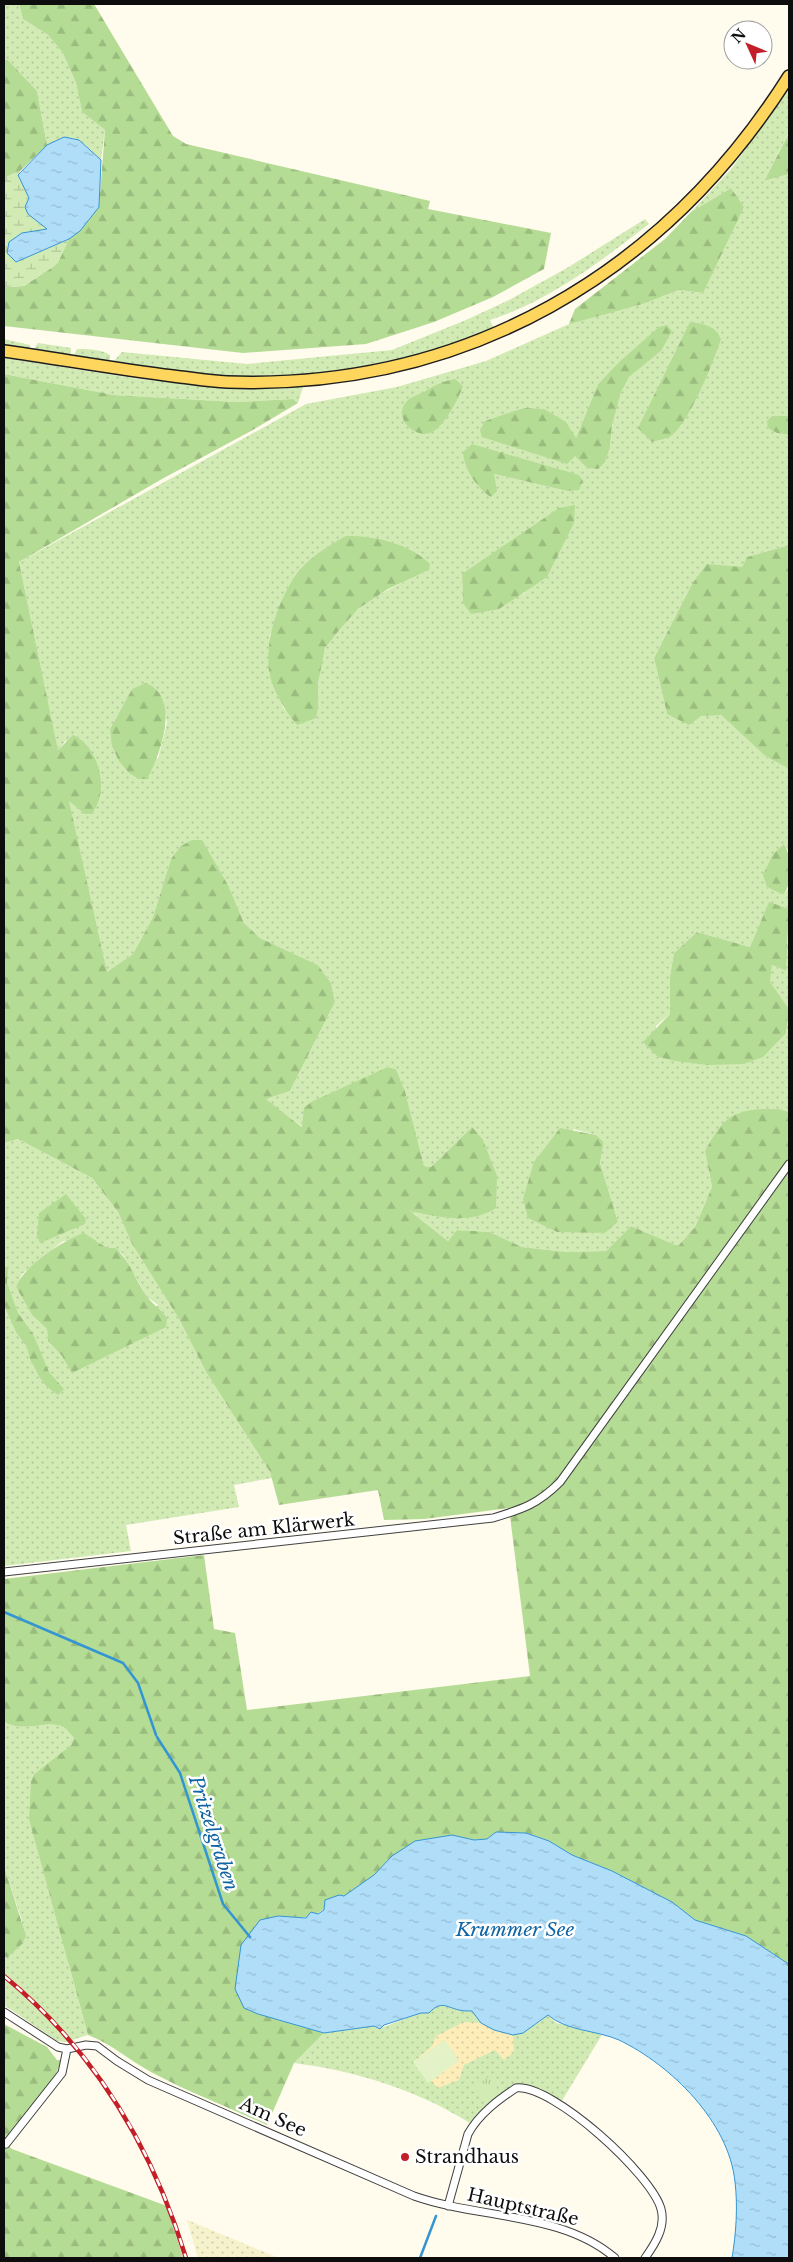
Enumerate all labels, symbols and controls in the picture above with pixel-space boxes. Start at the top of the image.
north arrow [723,20,773,70]
text: N [728,25,750,47]
street label: Straße am Klärwerk [172,1509,356,1549]
water label: Pritzelgraben [184,1772,243,1894]
water label: Krummer See [455,1918,574,1941]
street label: Am See [235,2092,310,2141]
place label: Strandhaus [415,2146,519,2168]
marker: Strandhaus [399,2151,411,2163]
street label: Hauptstraße [465,2183,581,2231]

